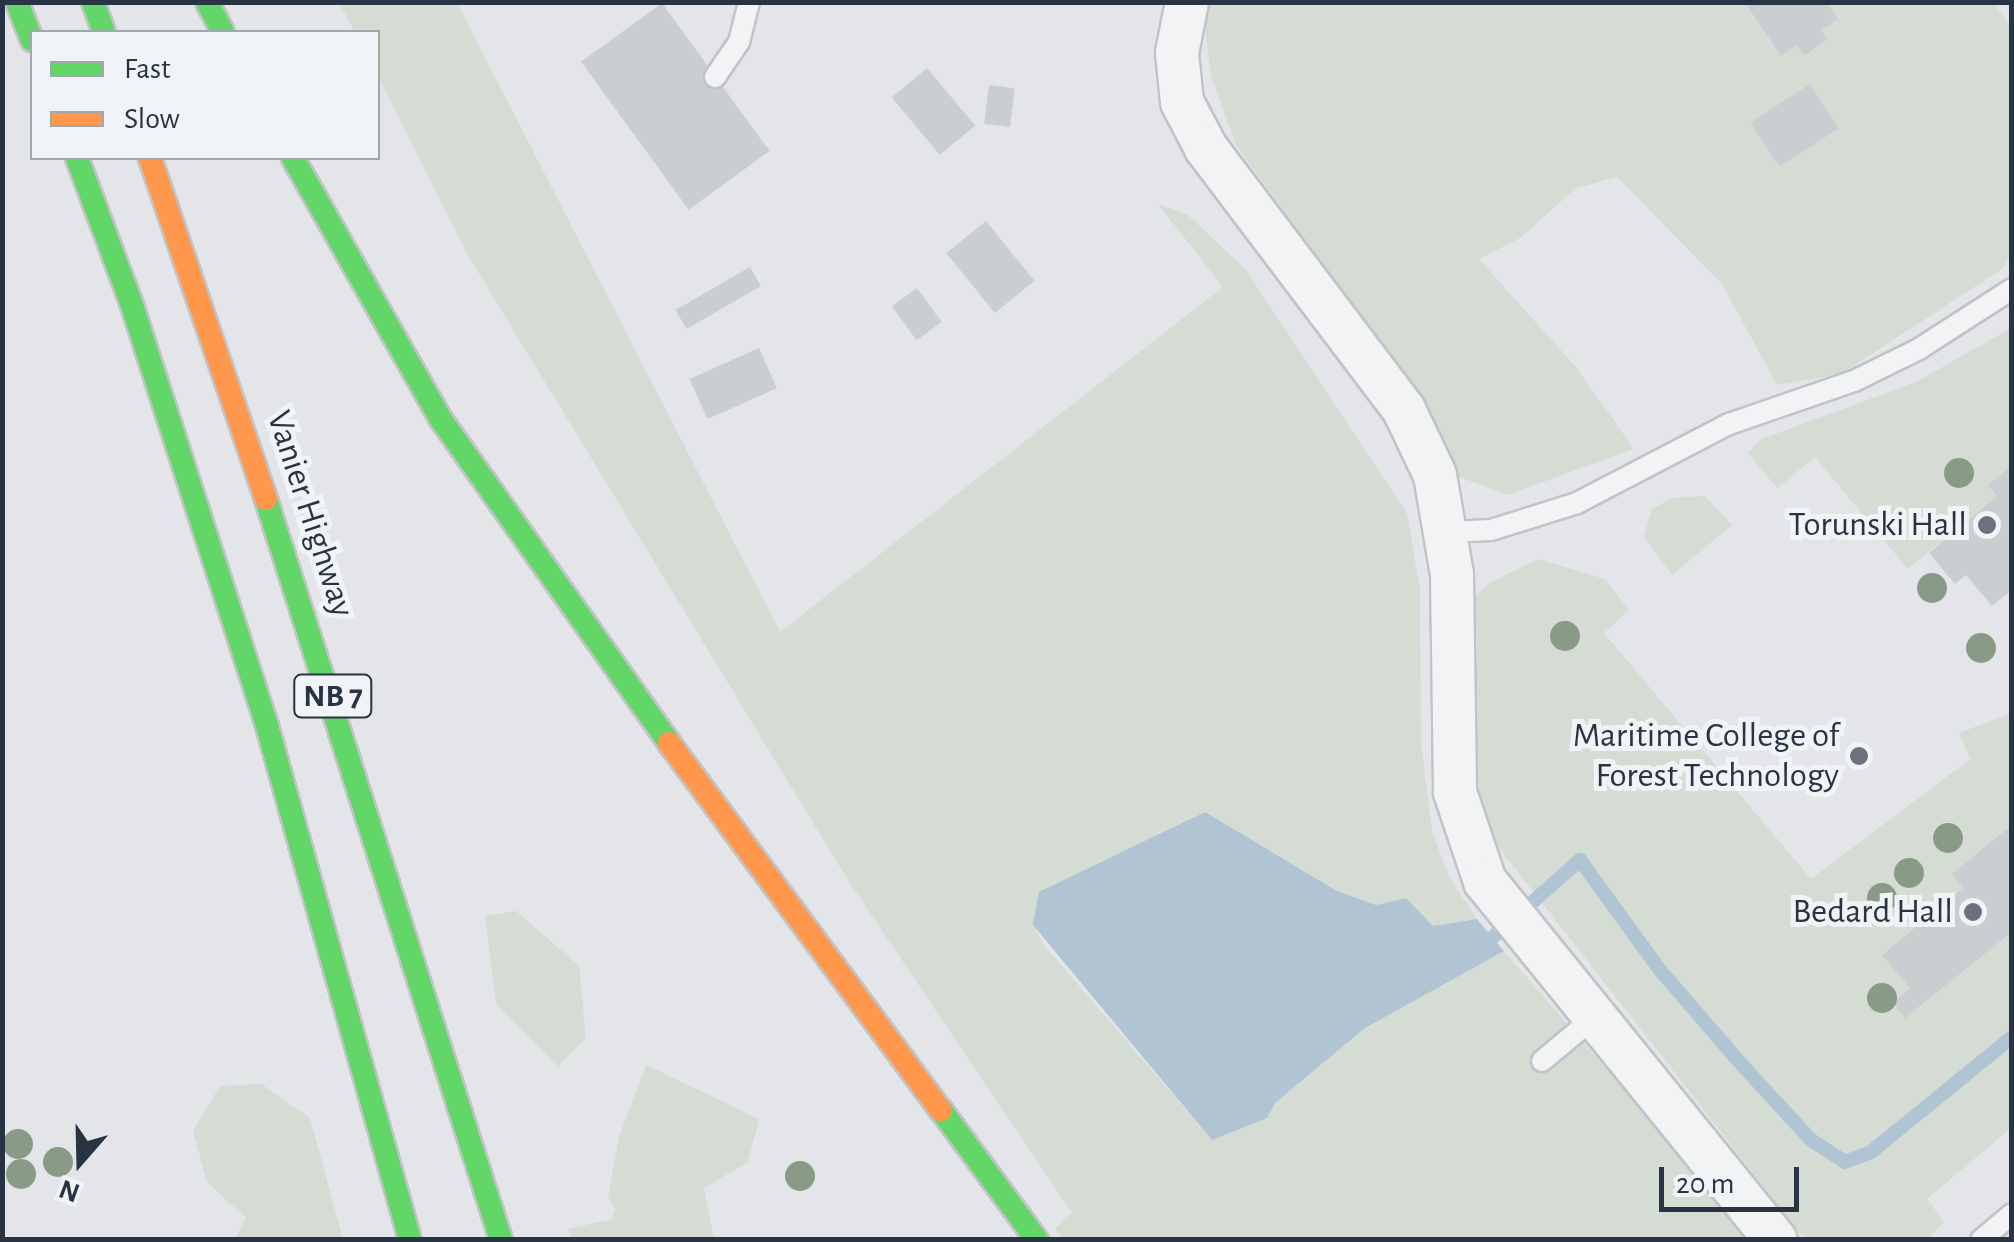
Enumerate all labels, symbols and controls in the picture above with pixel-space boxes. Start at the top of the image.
legend [30,30,380,160]
text: Fast [124,54,171,84]
text: Slow [124,104,180,134]
street label: Vanier Highway [257,406,363,622]
place label: Torunski Hall [1789,504,1967,546]
marker: Torunski Hall [1976,514,1998,536]
road number: NB 7 [293,669,373,723]
place label: Maritime College of Forest Technology [1573,715,1839,797]
marker: Maritime College of Forest Technology [1848,745,1870,767]
place label: Bedard Hall [1793,891,1953,933]
marker: Bedard Hall [1962,901,1984,923]
north arrow [30,1112,130,1212]
scale bar [1664,1147,1804,1209]
text: 20 m [1676,1169,1734,1199]
text: N [56,1174,84,1207]

